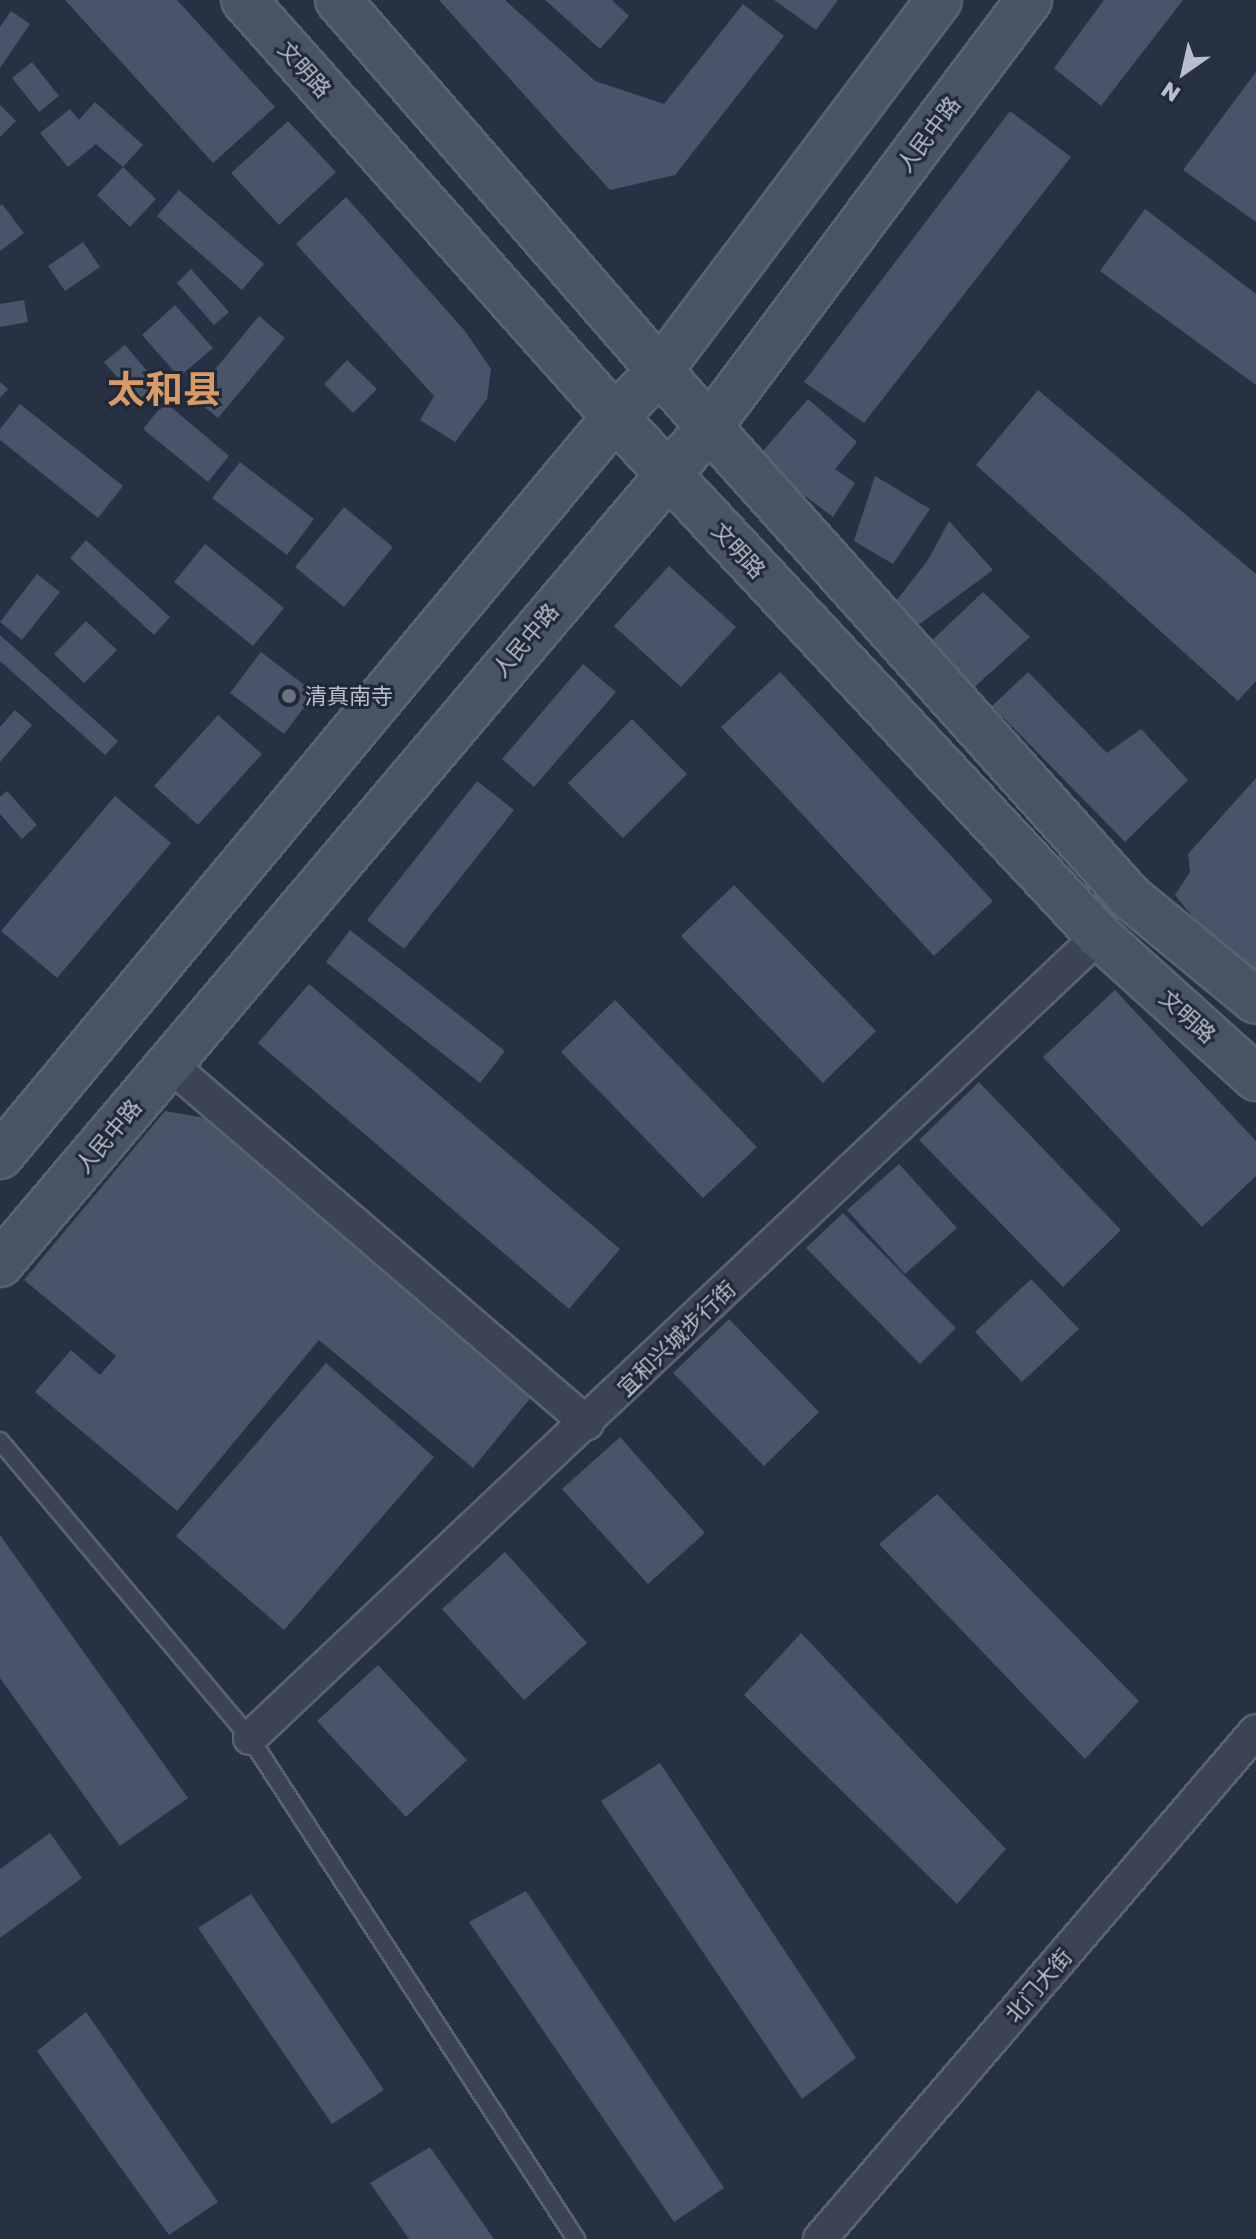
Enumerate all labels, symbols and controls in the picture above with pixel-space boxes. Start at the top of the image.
north arrow [1144,32,1224,112]
street label: 文明路 [273,36,337,102]
text: N [1156,76,1185,108]
street label: 人民中路 [891,91,965,177]
district label: 太和县 [107,366,221,412]
street label: 文明路 [707,517,771,583]
street label: 人民中路 [487,598,563,682]
place label: 清真南寺 [305,683,393,709]
marker: 清真南寺 [280,687,298,705]
street label: 文明路 [1155,984,1221,1048]
street label: 人民中路 [70,1094,146,1178]
street label: 宜和兴城步行街 [611,1275,741,1401]
street label: 北门大街 [999,1943,1077,2027]

